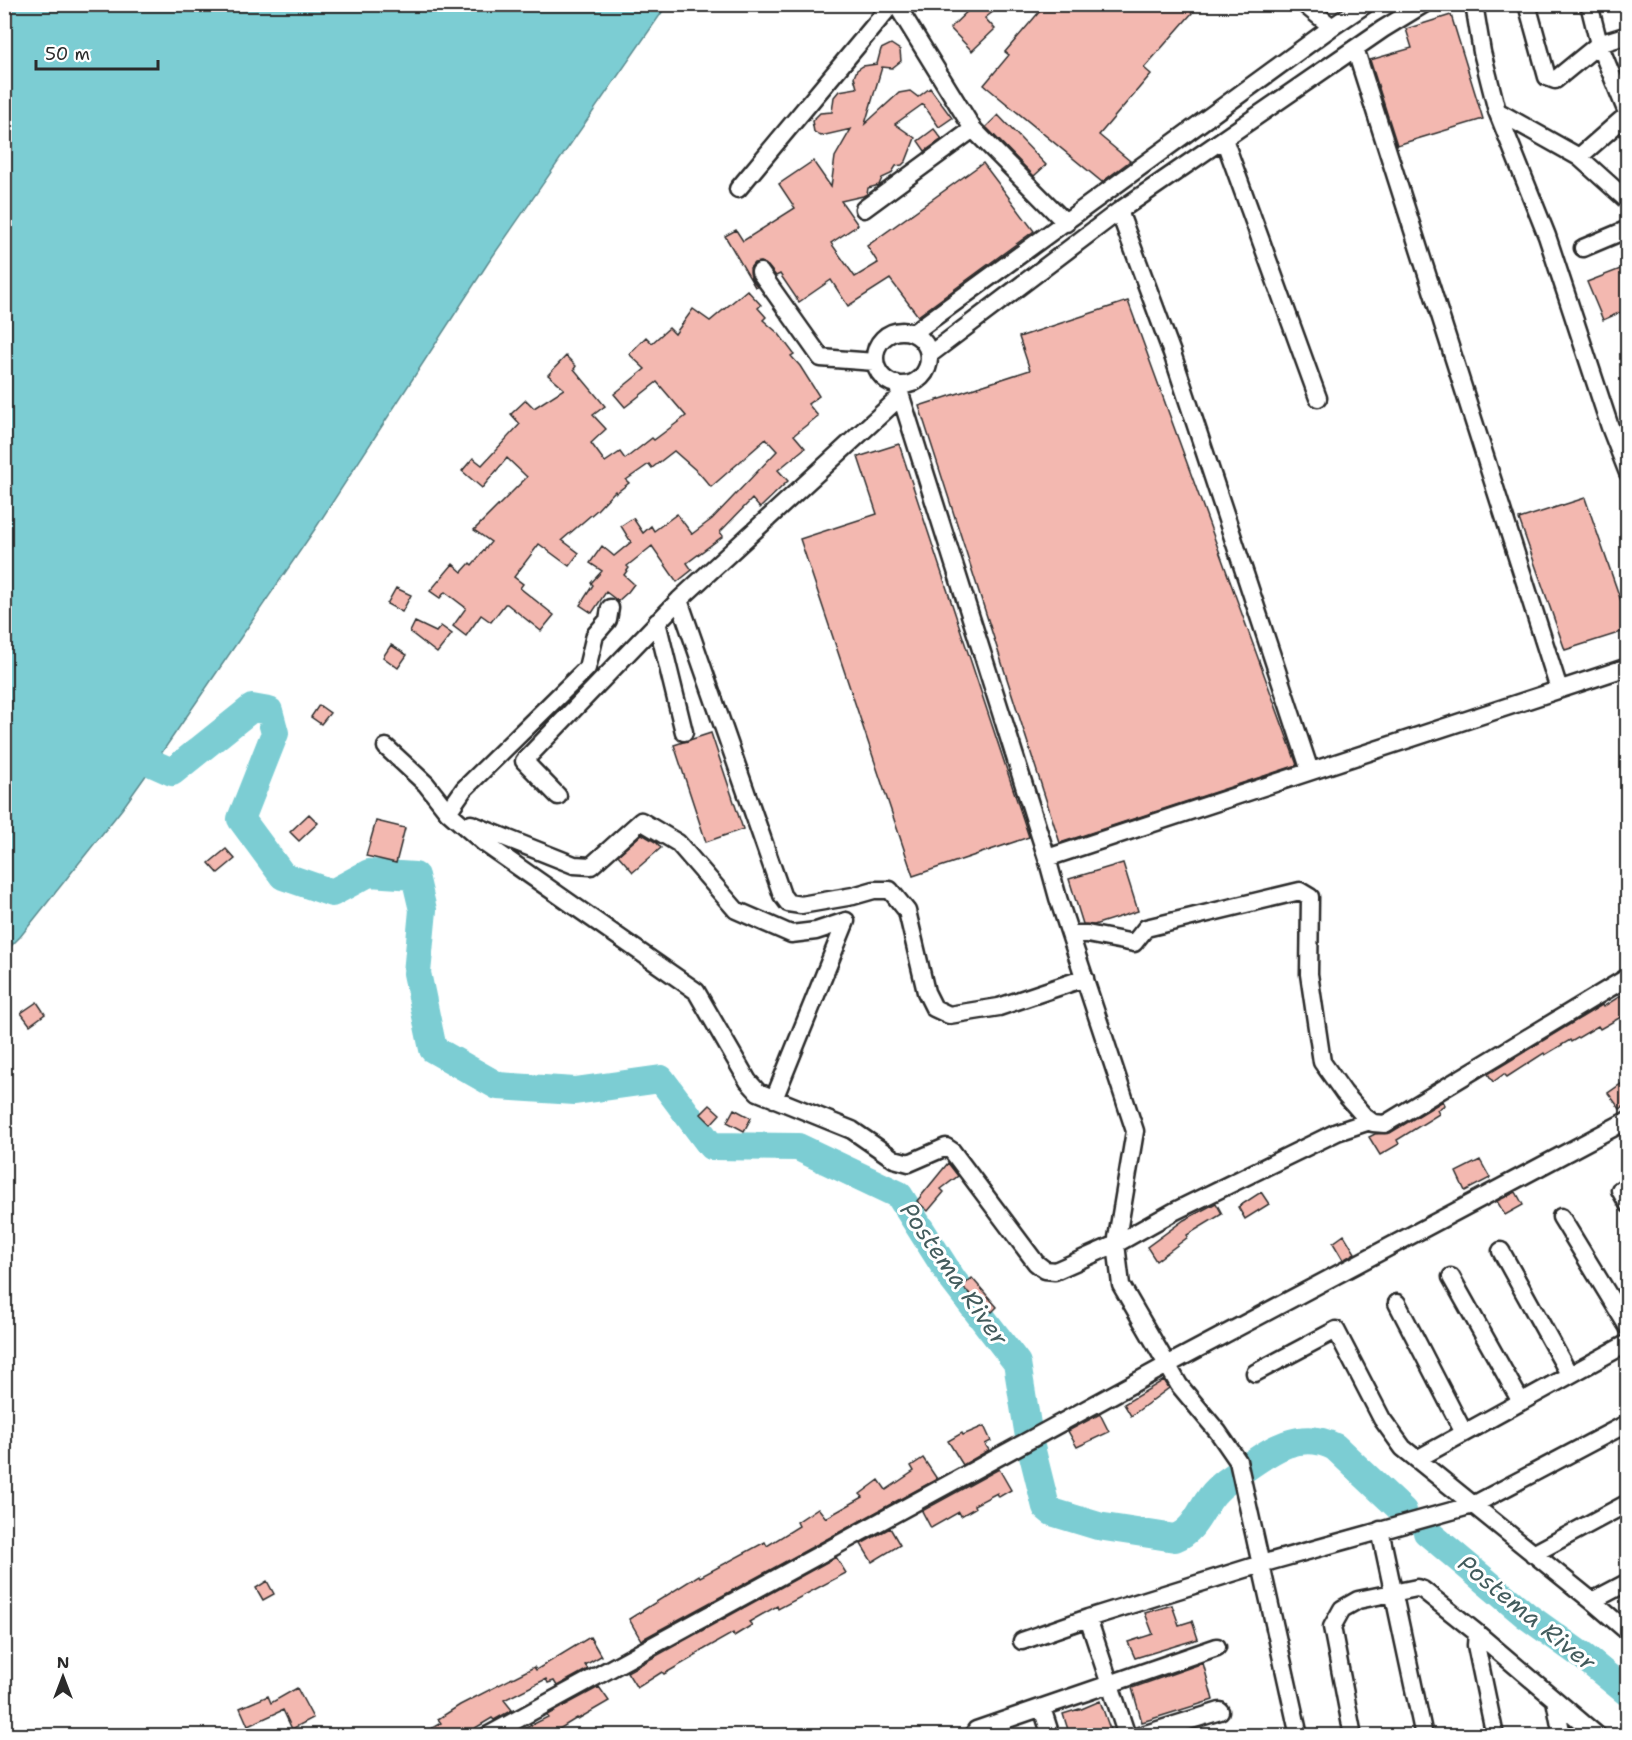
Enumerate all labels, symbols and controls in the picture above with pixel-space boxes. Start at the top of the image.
scale bar [36,33,158,71]
text: 50 m [45,42,90,66]
water label: Postema River [893,1196,1016,1353]
water label: Postema River [1452,1548,1603,1679]
north arrow [33,1647,93,1707]
text: N [57,1652,69,1673]

